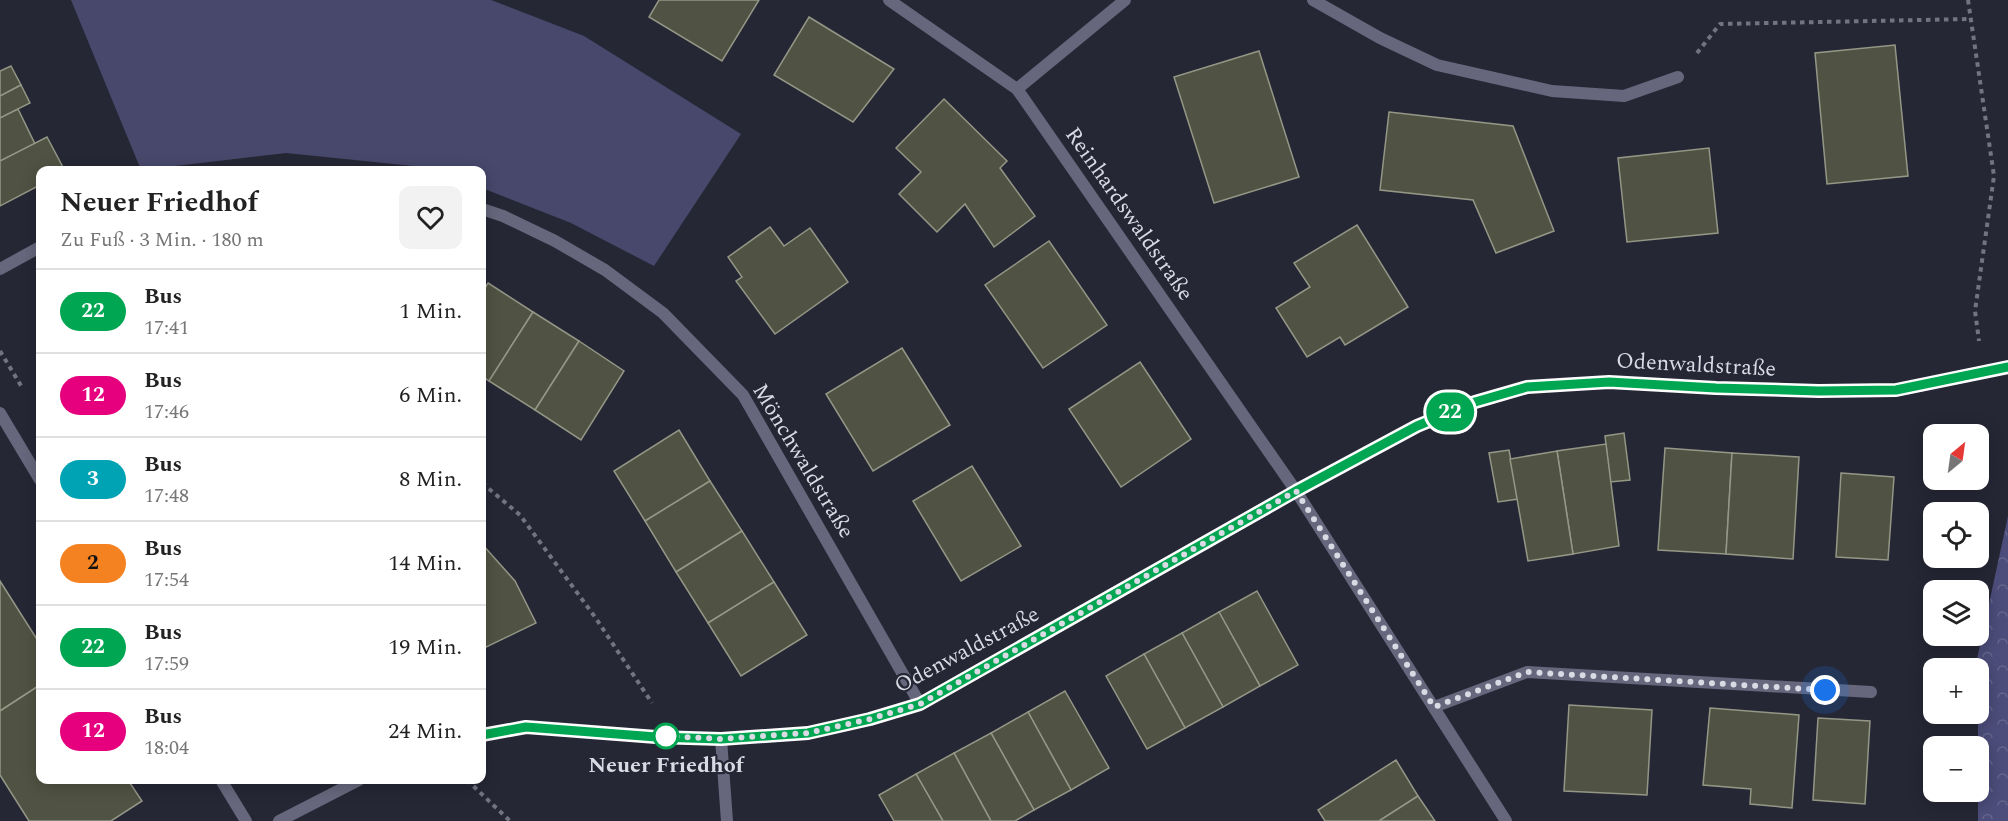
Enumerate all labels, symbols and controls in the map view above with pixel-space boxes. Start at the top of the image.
street label: Reinhardswaldstraße [1056,120,1202,308]
text: Neuer Friedhof [60,181,258,224]
button: heart [399,186,462,249]
text: Zu Fuß · 3 Min. · 180 m [60,225,264,255]
text: Bus [144,280,182,313]
text: 22 [81,295,105,327]
text: 1 Min. [399,295,462,328]
text: 17:41 [144,313,189,343]
street label: Odenwaldstraße [1615,344,1777,386]
text: Bus [144,364,182,397]
street label: Mönchwaldstraße [744,377,862,545]
text: 12 [81,379,105,411]
text: 6 Min. [399,379,462,412]
line badge: 22 [1423,392,1477,432]
text: 22 [1438,396,1462,428]
text: 17:46 [144,397,189,427]
north arrow [1923,424,1989,490]
map controls [1923,424,1989,802]
text: Bus [144,448,182,481]
text: 3 [87,463,99,495]
text: 8 Min. [399,463,462,496]
text: 17:48 [144,481,189,511]
button: locate [1923,502,1989,568]
text: Bus [144,532,182,565]
text: 2 [87,547,99,579]
text: 14 Min. [388,547,462,580]
text: 17:54 [144,565,189,595]
button: layers [1923,580,1989,646]
street label: Odenwaldstraße [889,598,1045,702]
text: Bus [144,616,182,649]
text: 22 [81,631,105,663]
text: 19 Min. [388,631,462,664]
text: 17:59 [144,649,189,679]
button: + [1923,658,1989,724]
your location [1810,675,1840,705]
text: Bus [144,700,182,733]
text: 12 [81,715,105,747]
text: 24 Min. [388,715,462,748]
marker: Neuer Friedhof [653,723,679,749]
text: 18:04 [144,733,189,763]
button: − [1923,736,1989,802]
place label: Neuer Friedhof [588,749,746,782]

